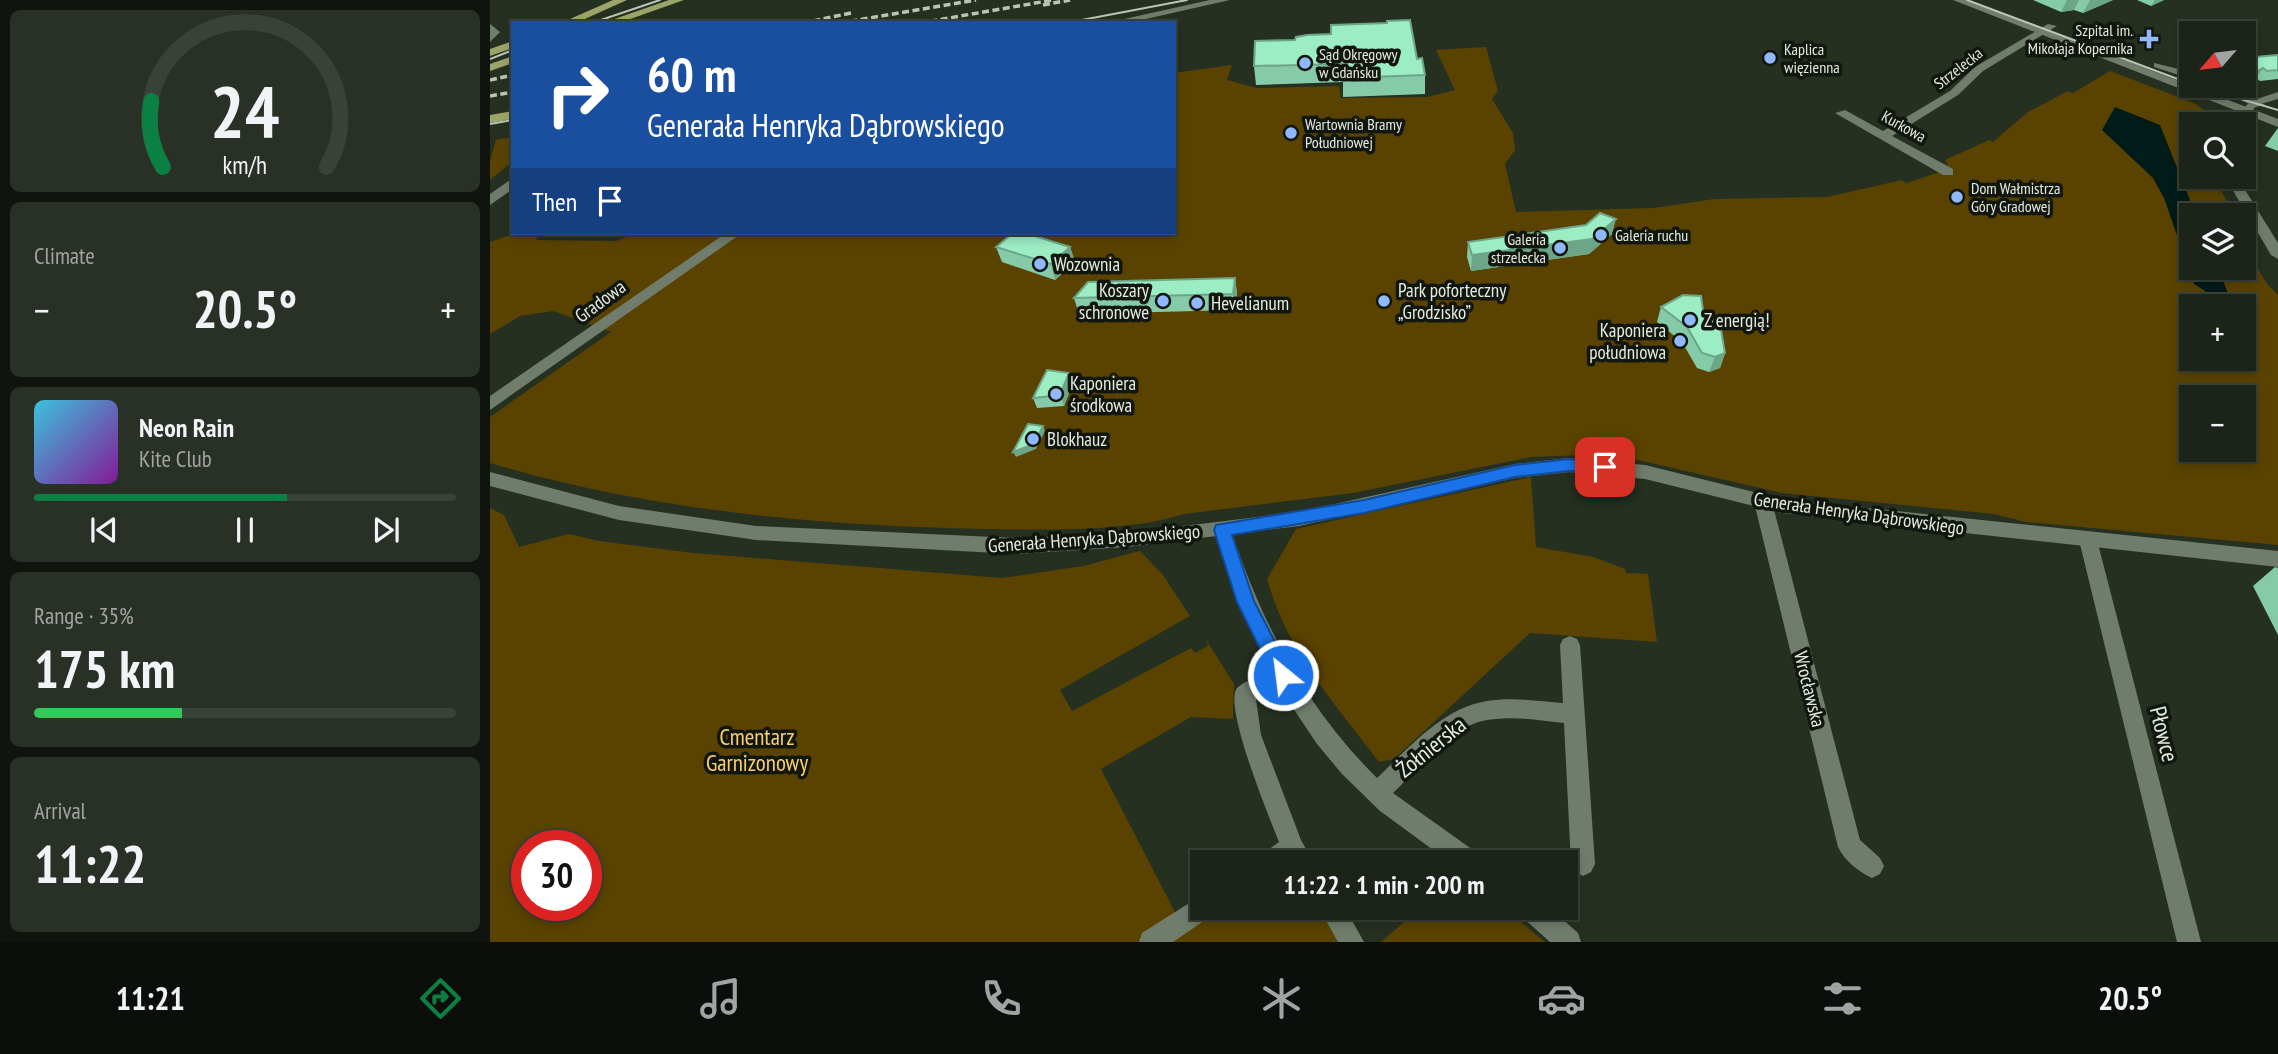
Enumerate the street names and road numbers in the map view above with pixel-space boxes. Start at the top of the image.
street label: Strzelecka [1930,43,1986,93]
street label: Kurkowa [1878,106,1930,146]
street label: Gradowa [570,274,630,328]
street label: Generała Henryka Dąbrowskiego [1752,486,1966,540]
street label: Generała Henryka Dąbrowskiego [987,519,1201,557]
street label: Wrocławska [1789,649,1831,729]
street label: Płowce [2144,703,2185,765]
street label: Żołnierska [1390,710,1471,783]

